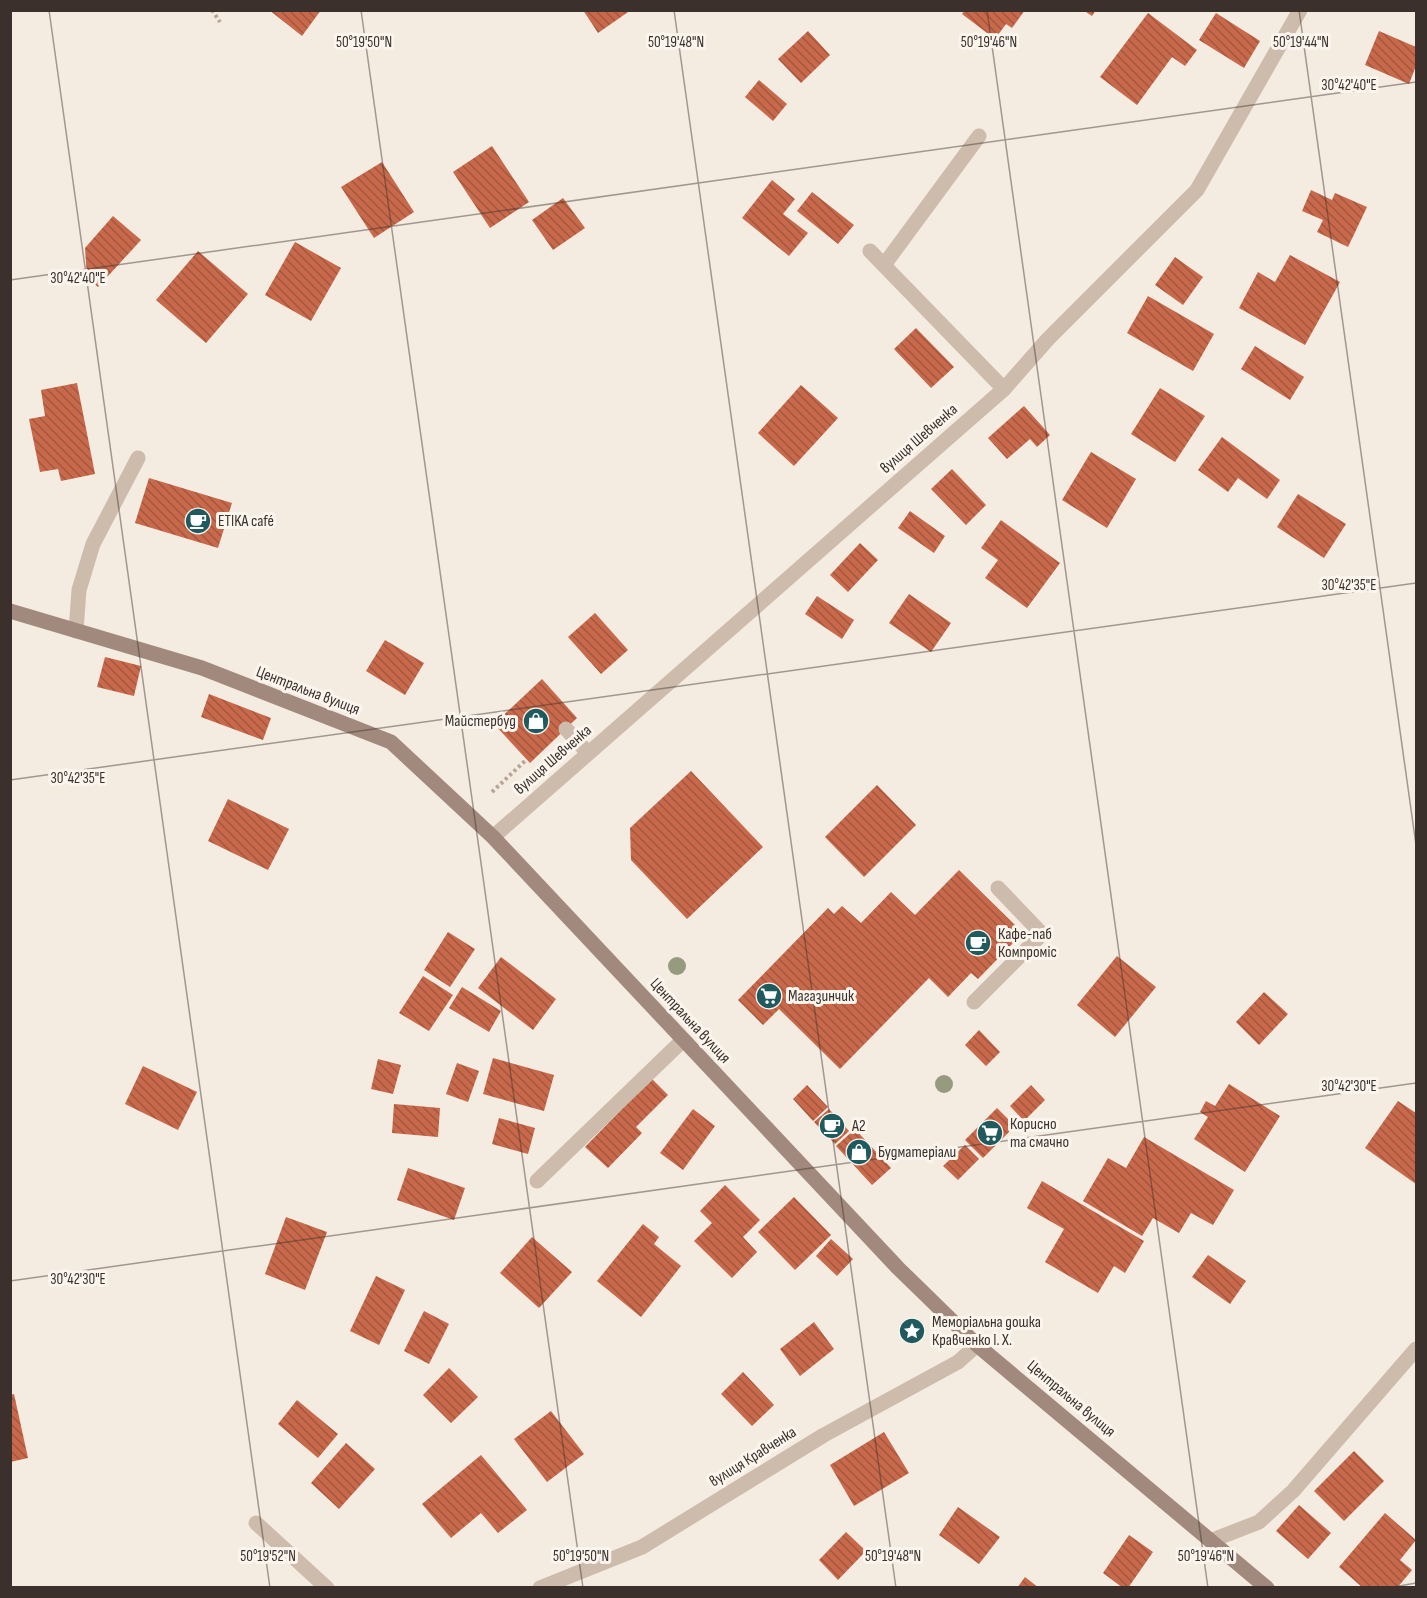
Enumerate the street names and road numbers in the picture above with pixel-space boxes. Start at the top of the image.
street label: вулиця Шевченка [876,400,962,478]
street label: Центральна вулиця [254,663,362,719]
street label: вулиця Шевченка [510,721,596,799]
street label: Центральна вулиця [646,975,734,1067]
street label: Центральна вулиця [1023,1357,1119,1441]
street label: вулиця Кравченка [706,1423,800,1491]

